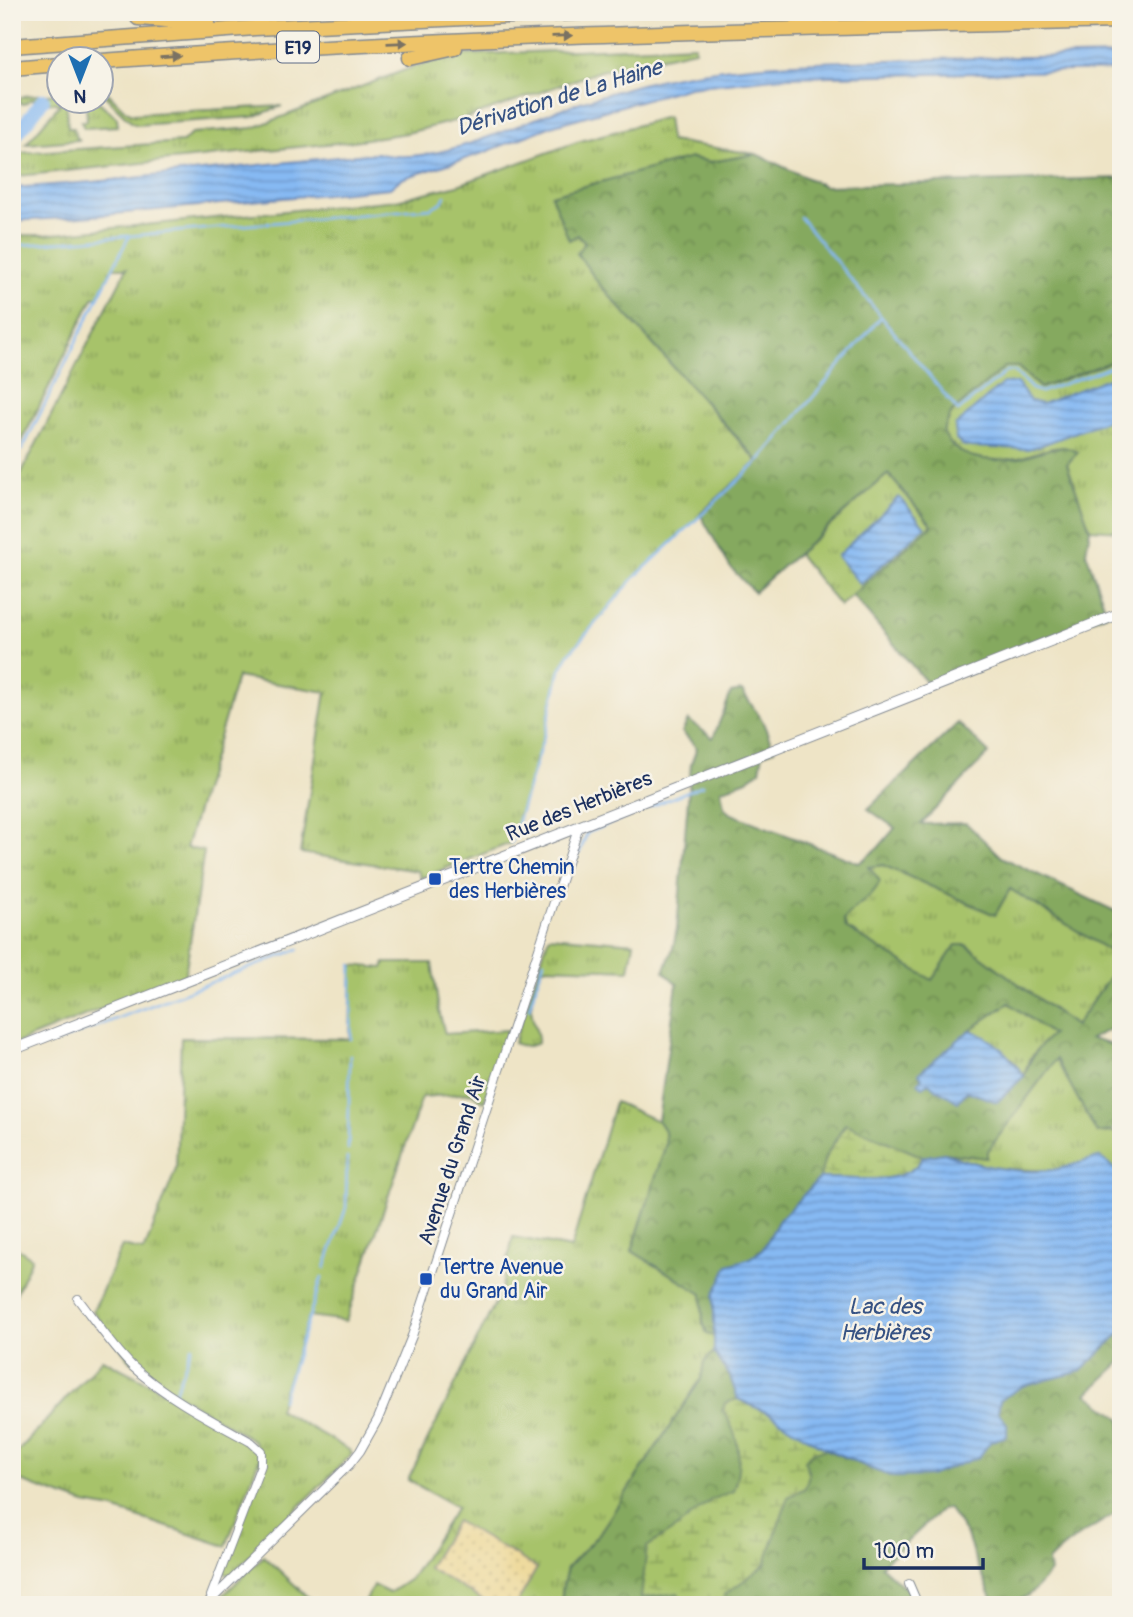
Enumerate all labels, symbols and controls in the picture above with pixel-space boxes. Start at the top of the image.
one-way arrow [552,30,574,41]
road number: E19 [277,32,319,62]
one-way arrow [386,37,408,48]
north arrow [46,46,116,116]
one-way arrow [159,50,181,61]
water label: Dérivation de La Haine [453,52,668,143]
text: N [73,84,86,108]
street label: Rue des Herbières [502,765,657,848]
place label: Tertre Chemin des Herbières [449,854,575,905]
marker: Tertre Chemin des Herbières [427,871,443,887]
street label: Avenue du Grand Air [412,1071,493,1248]
place label: Tertre Avenue du Grand Air [440,1254,564,1305]
marker: Tertre Avenue du Grand Air [418,1271,434,1287]
water label: Lac des Herbières [840,1292,933,1347]
scale bar [864,1526,982,1570]
text: 100 m [874,1538,934,1565]

